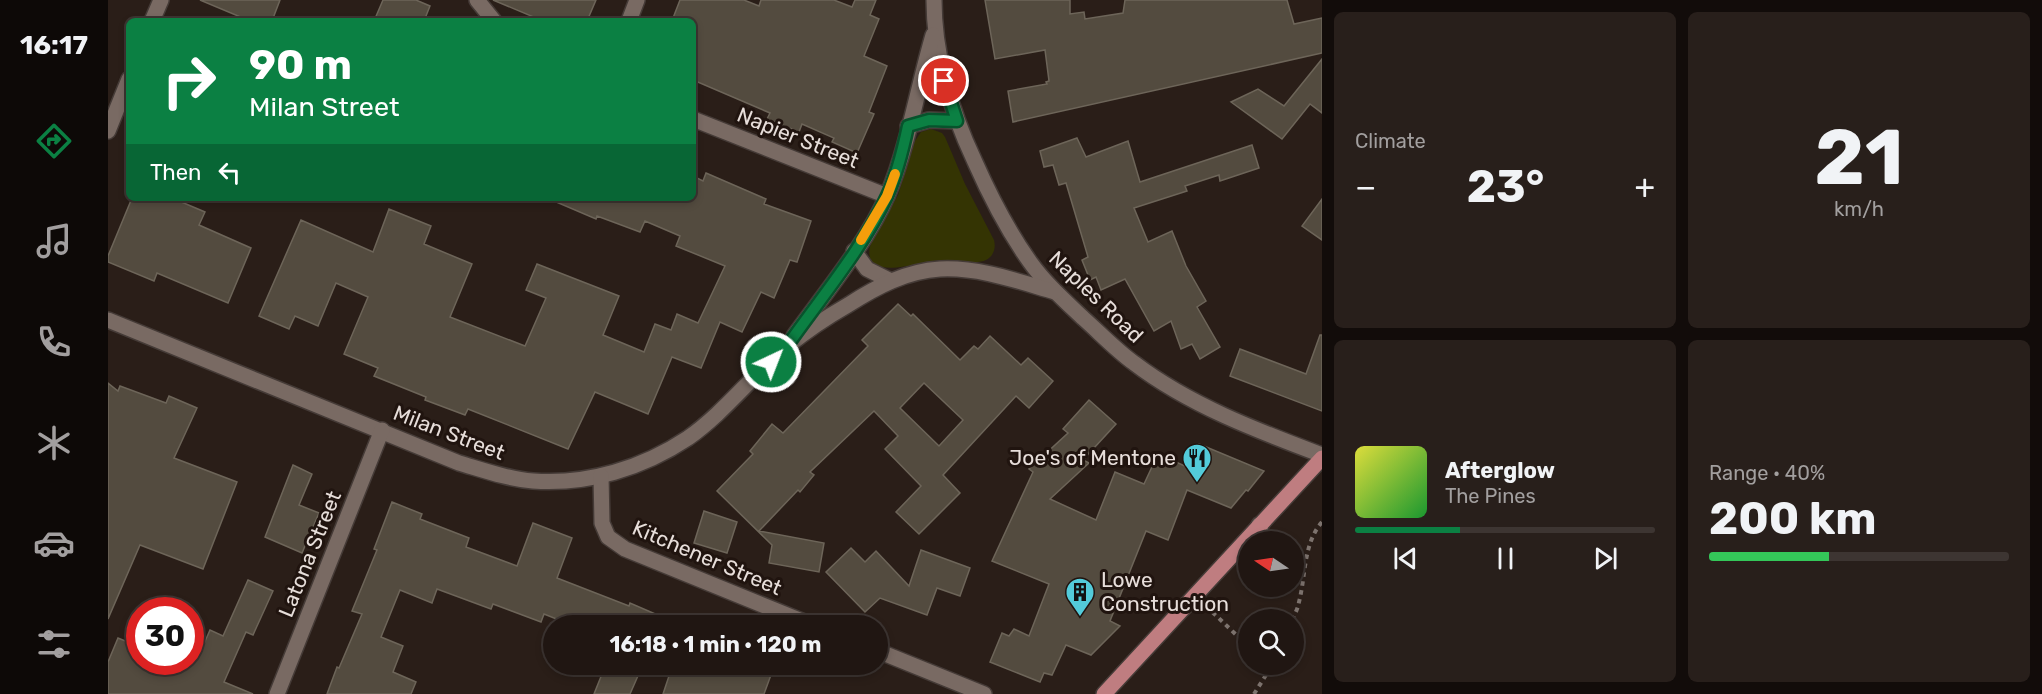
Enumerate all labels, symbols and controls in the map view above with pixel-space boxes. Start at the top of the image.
text: 16:17 [20,29,88,61]
text: 90 m [249,40,352,90]
icon: right [150,42,228,120]
pin [918,55,969,106]
icon: arrive [927,64,960,97]
text: Milan Street [249,91,399,123]
street label: Napier Street [734,102,863,173]
text: 21 [1814,111,1904,204]
icon: directions [33,120,75,162]
text: Climate [1355,129,1426,153]
icon: left [213,156,246,189]
text: Then [150,159,201,186]
text: 23° [1467,160,1544,213]
text: − [1355,167,1376,206]
text: + [1634,167,1655,206]
text: km/h [1834,197,1884,221]
icon: music [33,220,75,262]
street label: Naples Road [1044,246,1149,348]
icon: phone [33,321,75,363]
position arrow [739,330,803,394]
street label: Milan Street [390,400,508,465]
icon: climate [33,422,75,464]
restaurant icon: Joe's of Mentone [1181,442,1213,484]
place label: Joe's of Mentone [1009,445,1176,470]
text: Afterglow [1445,457,1555,484]
text: Range · 40% [1709,461,1825,485]
text: The Pines [1445,484,1536,508]
street label: Latona Street [273,487,346,621]
text: 200 km [1709,492,1877,545]
street label: Kitchener Street [629,515,786,600]
icon: car [33,522,75,564]
north arrow [1238,531,1304,597]
map controls [1238,531,1304,675]
icon: previous [1389,542,1422,575]
icon: pause [1489,542,1522,575]
icon: next [1589,542,1622,575]
place label: Lowe Construction [1101,567,1229,616]
building icon: Lowe Construction [1064,576,1096,618]
speed limit sign: 30 [126,597,204,675]
button: search [1238,609,1304,675]
icon: filters [33,623,75,665]
text: 16:18 · 1 min · 120 m [609,631,822,658]

